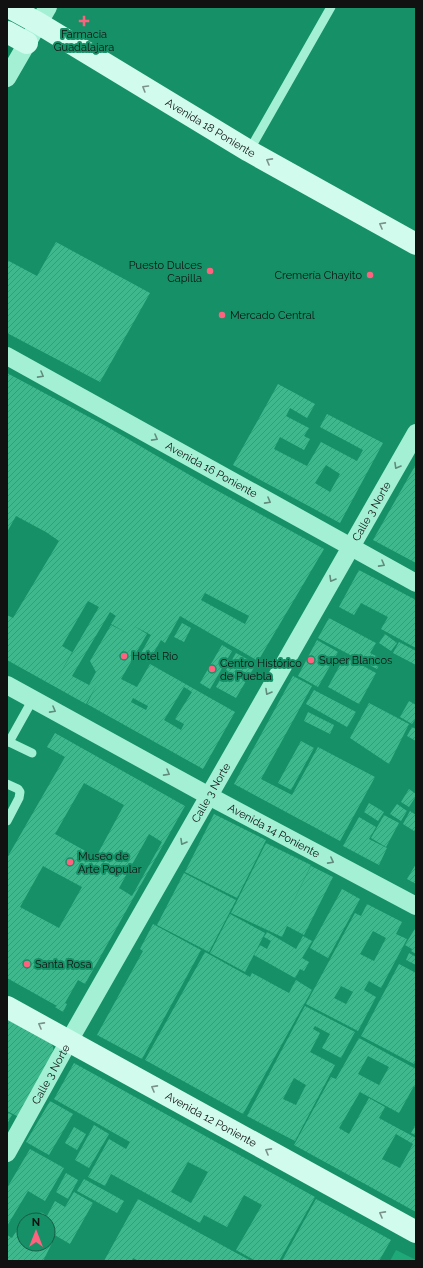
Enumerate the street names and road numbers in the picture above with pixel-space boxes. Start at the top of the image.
street label: Avenida 18 Poniente [163,95,258,160]
street label: Avenida 16 Poniente [163,439,260,500]
street label: Calle 3 Norte [349,479,394,543]
street label: Calle 3 Norte [189,760,233,825]
street label: Avenida 14 Poniente [226,801,323,860]
street label: Calle 3 Norte [29,1042,73,1106]
street label: Avenida 12 Poniente [163,1089,259,1150]

